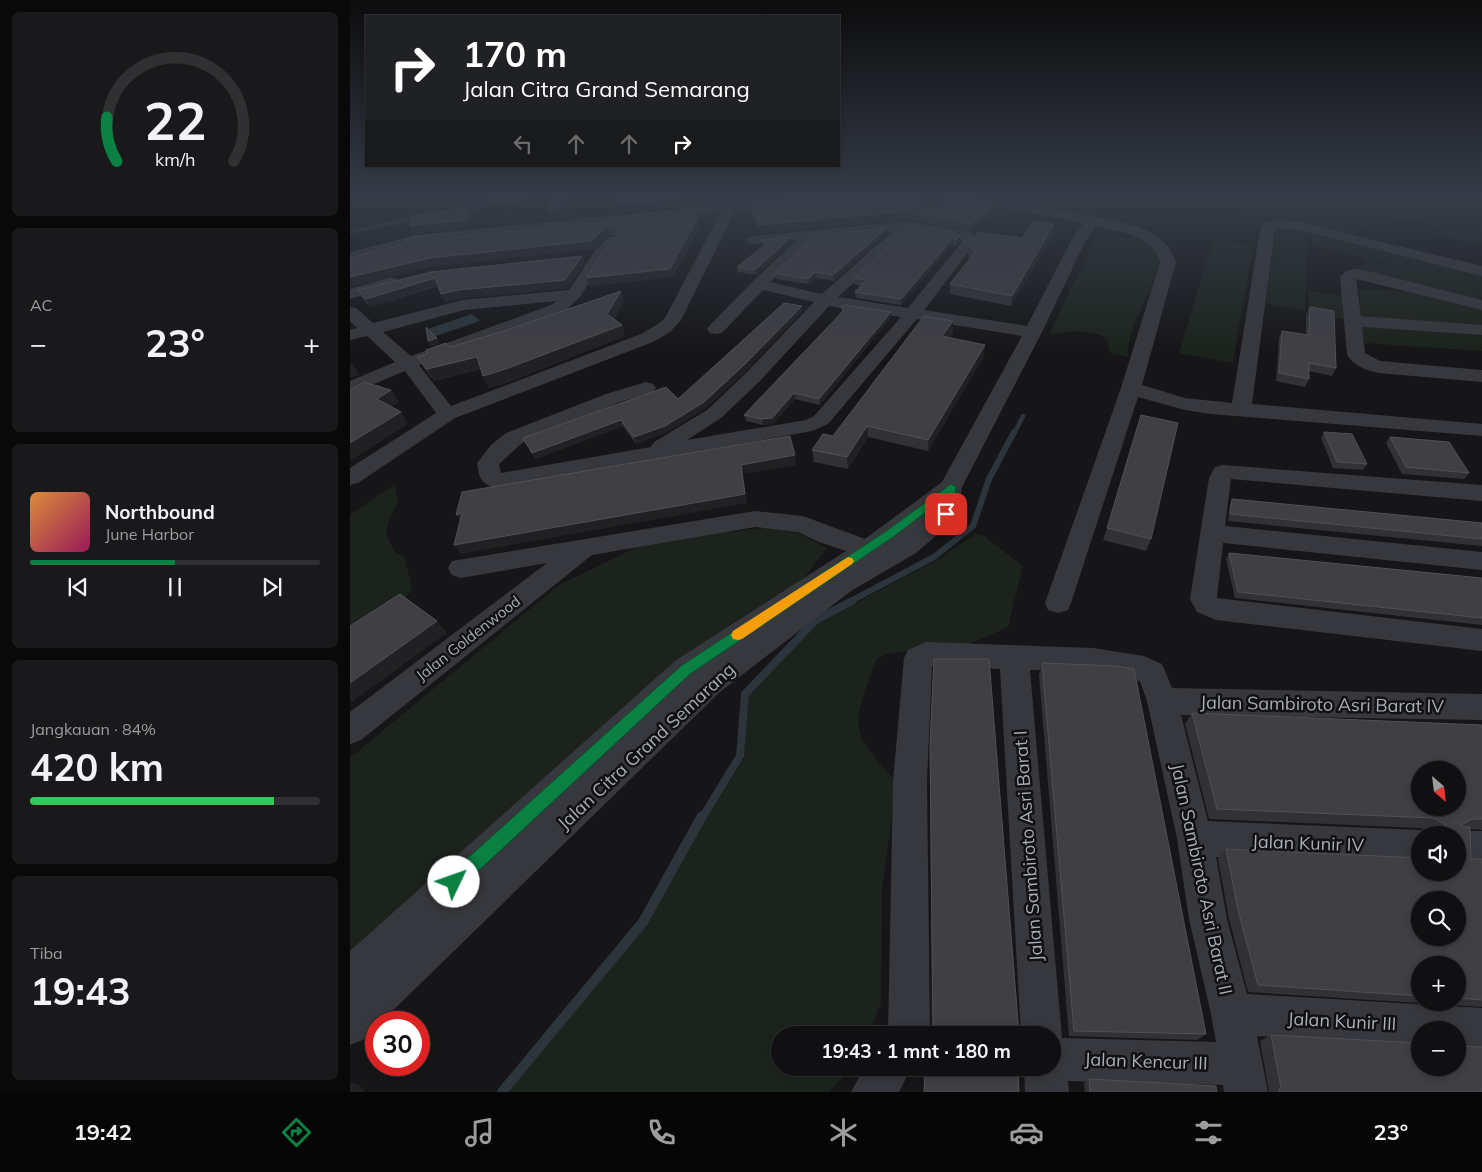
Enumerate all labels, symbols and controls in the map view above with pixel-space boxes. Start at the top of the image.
text: 170 m [463,32,567,76]
icon: right [380,35,445,100]
text: Jalan Citra Grand Semarang [463,75,750,103]
text: 22 [144,88,206,153]
icon: left [509,130,537,158]
icon: ahead [562,130,590,158]
icon: ahead [615,130,643,158]
icon: right [668,130,696,158]
text: km/h [155,148,195,170]
text: AC [30,295,53,315]
text: 23° [145,319,205,367]
text: − [30,326,47,361]
text: + [303,326,320,361]
pin [925,493,967,535]
text: Northbound [105,500,215,524]
icon: arrive [932,500,960,528]
text: June Harbor [105,524,194,544]
icon: previous [64,573,92,601]
icon: pause [161,573,189,601]
icon: next [258,573,286,601]
street label: Jalan Goldenwood [412,591,524,685]
street label: Jalan Citra Grand Semarang [552,658,740,834]
street label: Jalan Sambiroto Asri Barat IV [1200,690,1445,718]
text: Jangkauan · 84% [30,719,156,739]
street label: Jalan Sambiroto Asri Barat I [1008,730,1048,962]
text: 420 km [30,743,164,791]
street label: Jalan Sambiroto Asri Barat II [1166,761,1238,997]
north arrow [1411,761,1466,816]
map controls [1411,761,1466,1076]
button: sound [1411,826,1466,881]
street label: Jalan Kunir IV [1252,830,1365,856]
position arrow [427,855,479,907]
button: search [1411,891,1466,946]
text: Tiba [30,943,63,963]
button: + [1411,956,1466,1011]
text: 19:43 [30,967,131,1015]
street label: Jalan Kunir III [1287,1007,1397,1035]
speed limit sign: 30 [365,1011,430,1076]
button: − [1411,1021,1466,1076]
text: 19:43 · 1 mnt · 180 m [821,1039,1011,1063]
street label: Jalan Kencur III [1084,1047,1208,1075]
icon: directions [279,1115,314,1150]
icon: music [462,1115,497,1150]
icon: phone [644,1115,679,1150]
icon: climate [826,1115,861,1150]
icon: car [1009,1115,1044,1150]
icon: filters [1191,1115,1226,1150]
text: 19:42 [74,1118,132,1146]
text: 23° [1373,1118,1408,1146]

